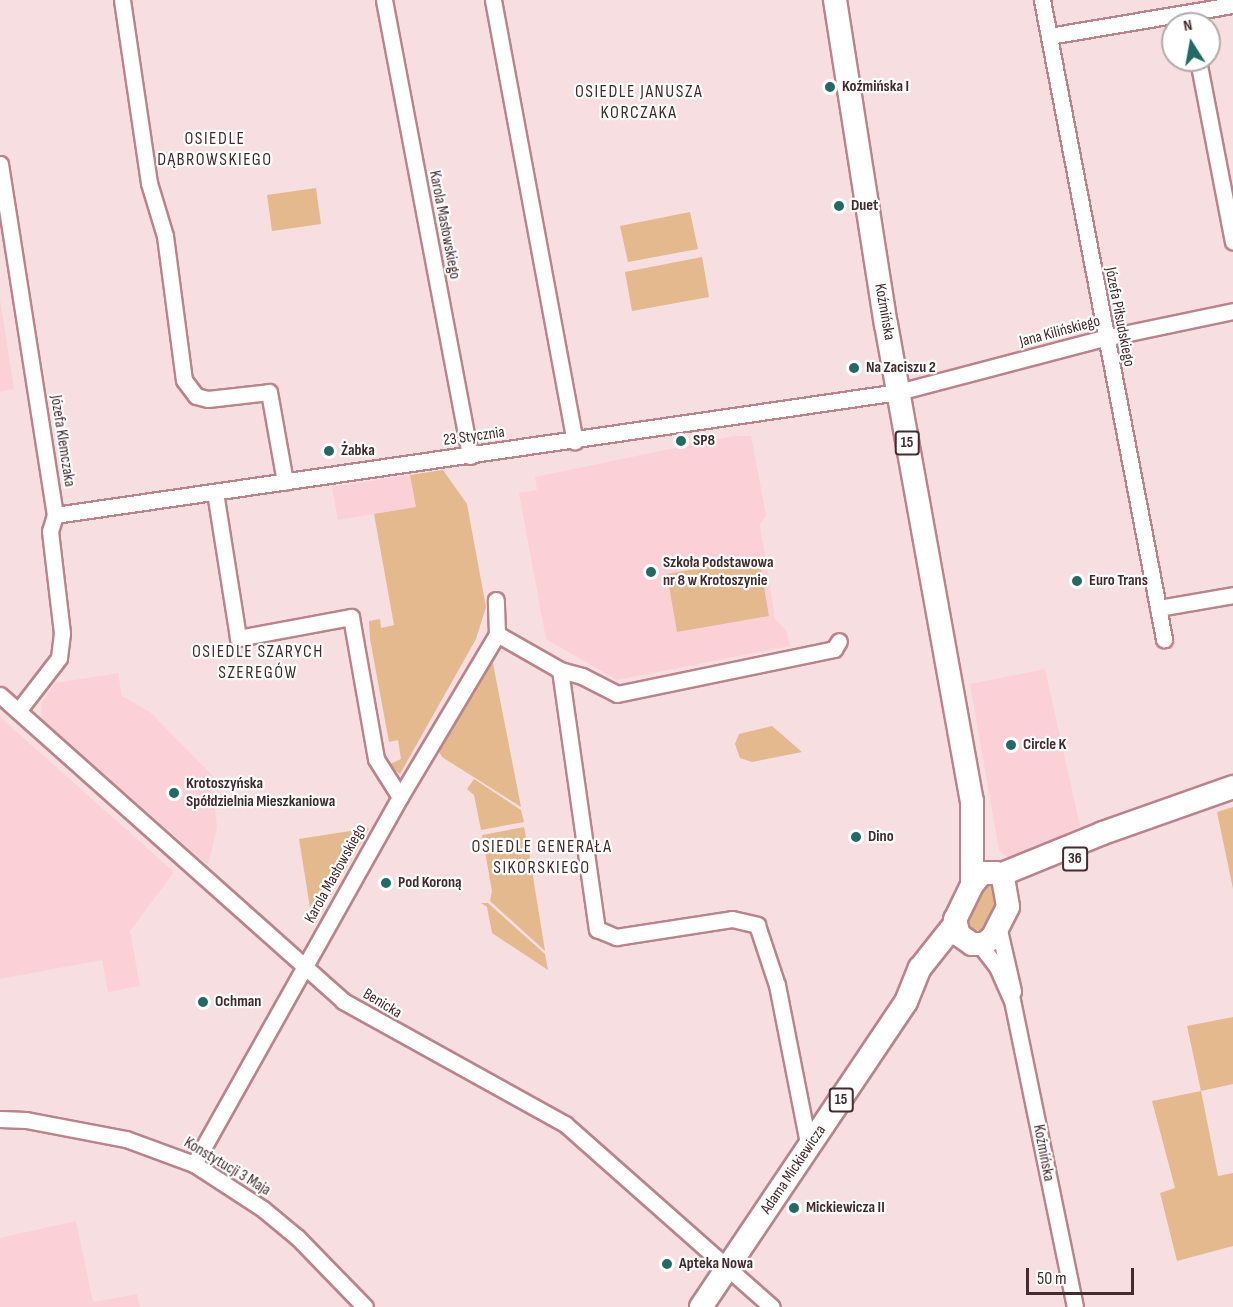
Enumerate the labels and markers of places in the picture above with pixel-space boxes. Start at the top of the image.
place label: Koźmińska I [842,77,909,97]
marker: Koźmińska I [823,80,837,94]
place label: Duet [851,196,878,216]
marker: Duet [832,199,846,213]
place label: Na Zaciszu 2 [866,358,936,378]
marker: Na Zaciszu 2 [847,361,861,375]
place label: SP8 [693,431,715,451]
marker: SP8 [674,434,688,448]
place label: Żabka [341,441,375,461]
marker: Żabka [322,444,336,458]
place label: Szkoła Podstawowa nr 8 w Krotoszynie [663,553,774,591]
marker: Szkoła Podstawowa nr 8 w Krotoszynie [644,565,658,579]
place label: Euro Trans [1089,571,1148,591]
marker: Euro Trans [1070,574,1084,588]
place label: Circle K [1023,735,1066,755]
marker: Circle K [1004,738,1018,752]
place label: Krotoszyńska Spółdzielnia Mieszkaniowa [186,774,335,812]
marker: Krotoszyńska Spółdzielnia Mieszkaniowa [167,786,181,800]
place label: Dino [868,827,894,847]
marker: Dino [849,830,863,844]
place label: Pod Koroną [398,873,462,893]
marker: Pod Koroną [379,876,393,890]
place label: Ochman [215,992,261,1012]
marker: Ochman [196,995,210,1009]
place label: Mickiewicza II [806,1198,885,1218]
marker: Mickiewicza II [787,1201,801,1215]
place label: Apteka Nowa [679,1254,753,1274]
marker: Apteka Nowa [660,1257,674,1271]

